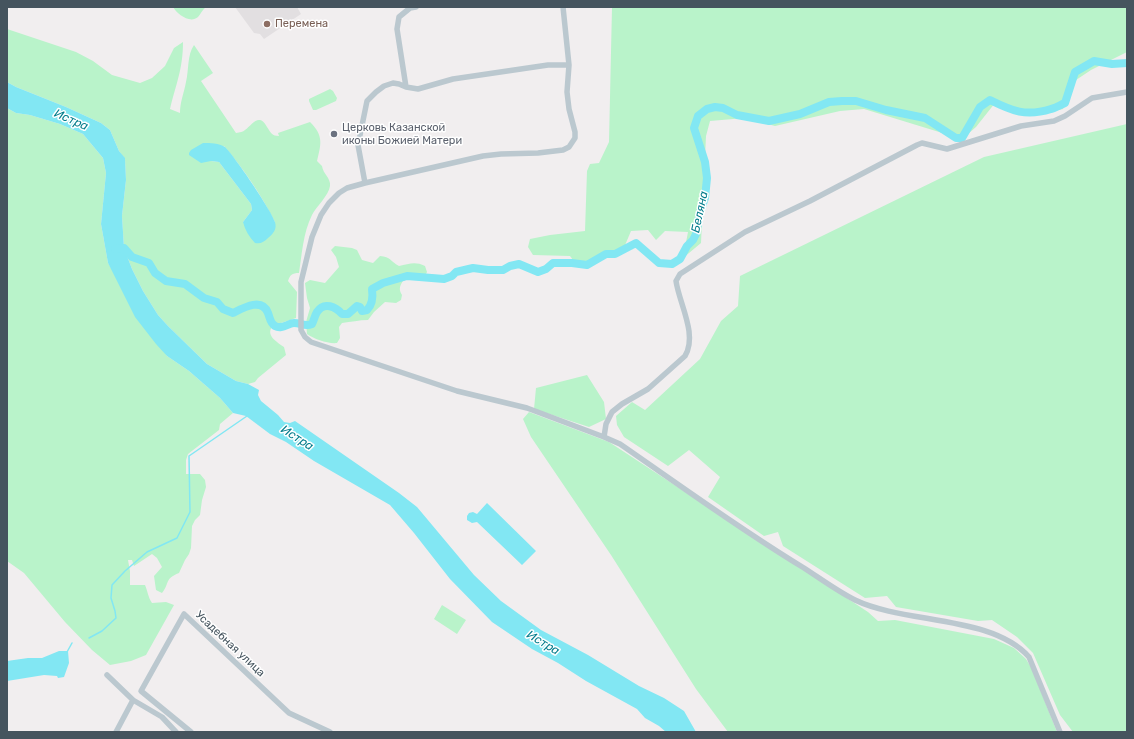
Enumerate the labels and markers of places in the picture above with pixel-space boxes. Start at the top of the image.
place label: Перемена [275,17,328,31]
marker: Перемена [262,19,272,29]
place label: Церковь Казанской иконы Божией Матери [342,121,462,147]
marker: Церковь Казанской иконы Божией Матери [329,129,339,139]

